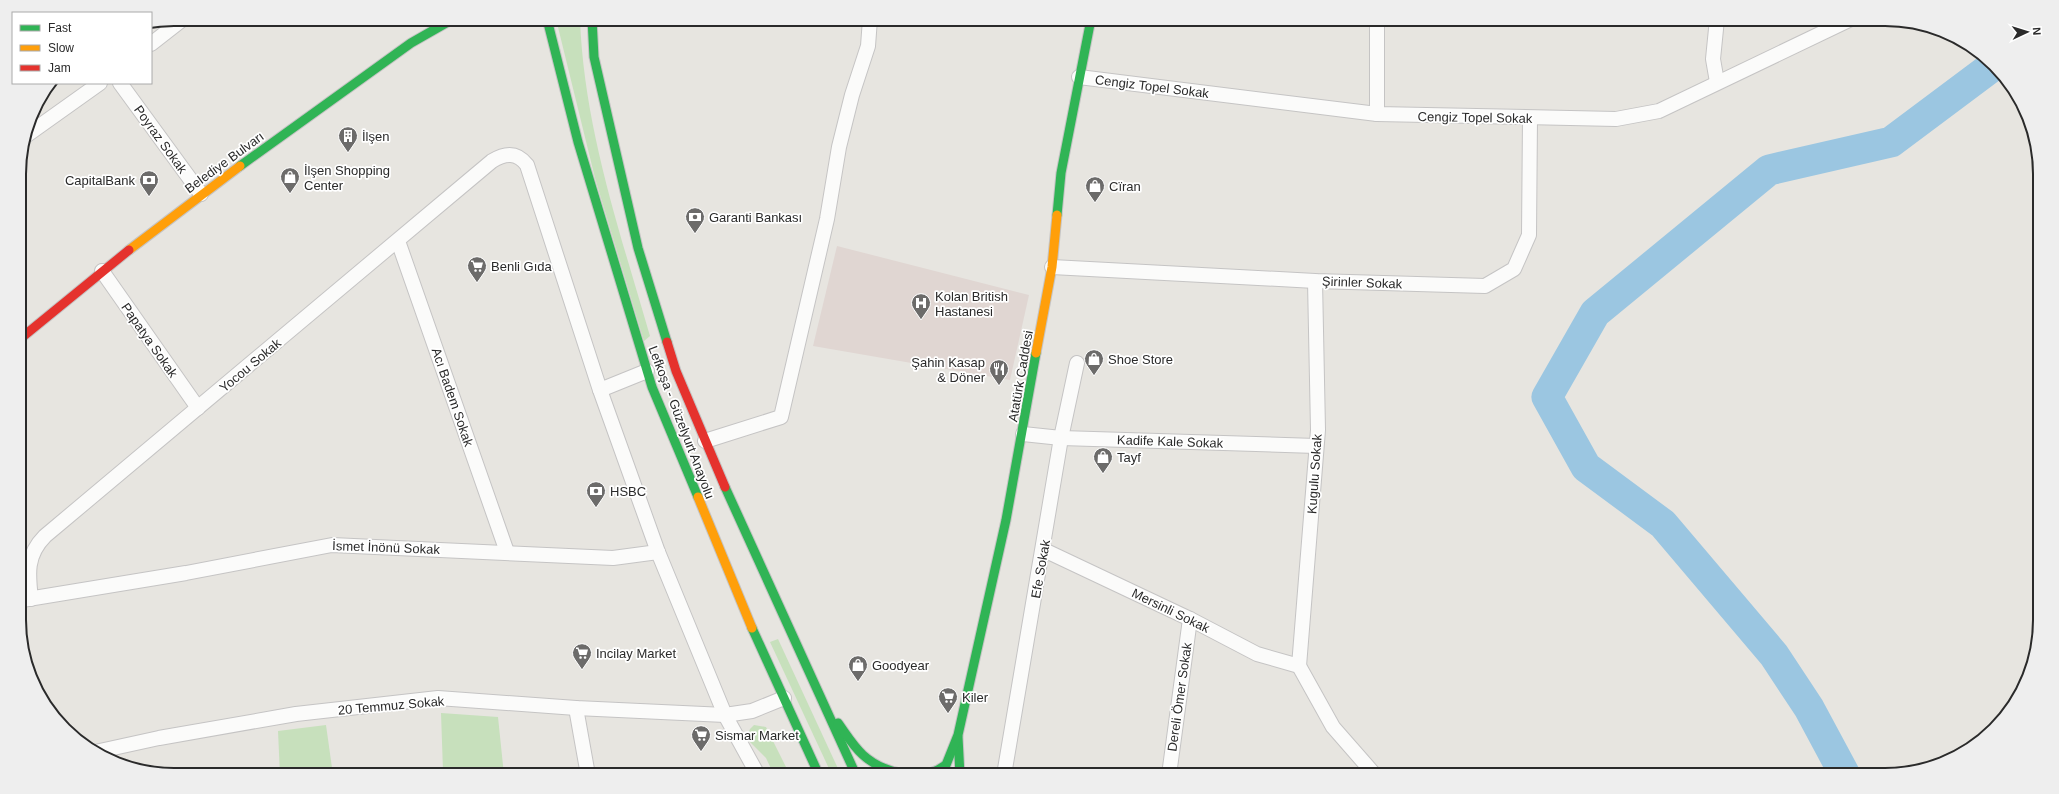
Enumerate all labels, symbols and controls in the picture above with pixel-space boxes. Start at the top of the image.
legend [12,12,152,84]
north arrow [2007,12,2047,52]
text: Fast [48,21,72,35]
text: N [2031,27,2043,36]
text: Slow [48,41,74,55]
text: Jam [48,61,71,75]
street label: Cengiz Topel Sokak [1094,72,1210,101]
street label: Poyraz Sokak [131,102,191,177]
street label: Cengiz Topel Sokak [1418,109,1533,126]
building icon: İlşen [337,125,359,153]
street label: Belediye Bulvarı [182,129,267,196]
place label: İlşen [362,129,389,144]
place label: İlşen Shopping Center [304,163,390,193]
shop icon: İlşen Shopping Center [279,166,301,194]
bank icon: CapitalBank [138,169,160,197]
place label: CapitalBank [65,173,135,188]
shop icon: Cïran [1084,175,1106,203]
place label: Cïran [1109,179,1141,194]
bank icon: Garanti Bankası [684,206,706,234]
place label: Garanti Bankası [709,210,802,225]
supermarket icon: Benli Gıda [466,255,488,283]
place label: Benli Gıda [491,259,552,274]
street label: Şirinler Sokak [1322,274,1403,291]
place label: Kolan British Hastanesi [935,289,1008,319]
hospital icon: Kolan British Hastanesi [910,292,932,320]
street label: Papatya Sokak [118,300,181,381]
street label: Atatürk Caddesi [1005,329,1036,423]
street label: Yocou Sokak [217,335,284,395]
street label: Lefkoşa - Güzelyurt Anayolu [645,344,718,501]
street label: Acı Badem Sokak [429,346,477,449]
shop icon: Shoe Store [1083,348,1105,376]
place label: Shoe Store [1108,352,1173,367]
place label: Şahin Kasap & Döner [911,355,986,385]
restaurant icon: Şahin Kasap & Döner [988,358,1010,386]
street label: Kadife Kale Sokak [1117,432,1224,451]
street label: Kugulu Sokak [1304,433,1325,515]
shop icon: Tayf [1092,446,1114,474]
place label: Tayf [1117,450,1141,465]
bank icon: HSBC [585,480,607,508]
place label: HSBC [610,484,646,499]
street label: İsmet İnönü Sokak [332,538,441,557]
street label: Efe Sokak [1028,538,1053,600]
street label: Mersinli Sokak [1130,585,1213,636]
street label: Dereli Ömer Sokak [1164,641,1195,752]
supermarket icon: Incilay Market [571,642,593,670]
place label: Incilay Market [596,646,677,661]
shop icon: Goodyear [847,654,869,682]
place label: Goodyear [872,658,930,673]
supermarket icon: Kiler [937,686,959,714]
place label: Kiler [962,690,989,705]
street label: 20 Temmuz Sokak [337,693,445,718]
supermarket icon: Sismar Market [690,724,712,752]
place label: Sismar Market [715,728,799,743]

